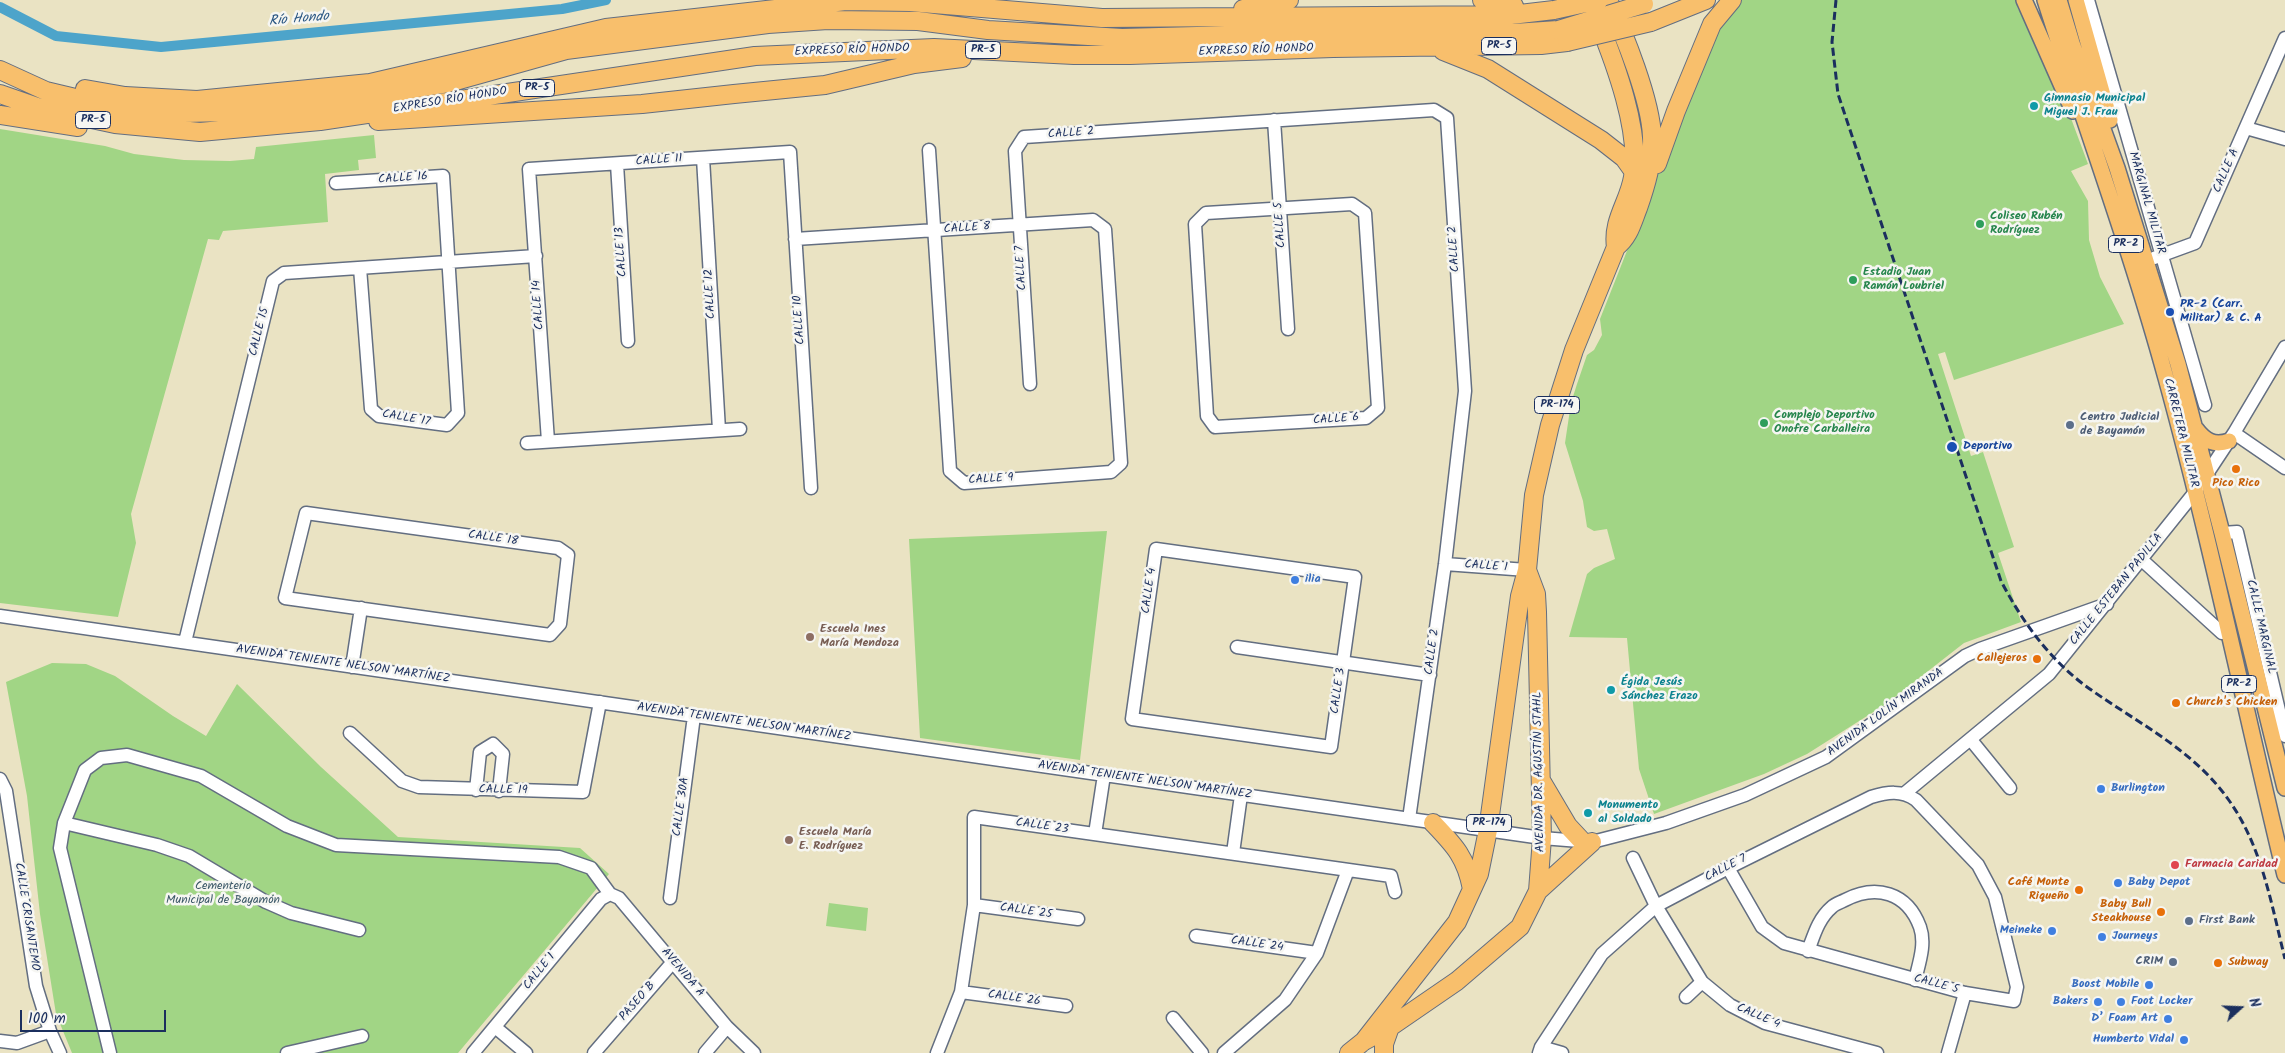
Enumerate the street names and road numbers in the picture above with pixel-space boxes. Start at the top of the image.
road number: PR-5 [1482,37,1516,54]
street label: EXPRESO RÍO HONDO [794,42,910,60]
road number: PR-5 [966,42,1000,58]
street label: EXPRESO RÍO HONDO [1198,42,1314,60]
road number: PR-5 [520,80,554,96]
street label: EXPRESO RÍO HONDO [392,85,508,117]
road number: PR-5 [76,112,110,128]
street label: CALLE 2 [1047,125,1095,143]
street label: CALLE A [2211,147,2243,195]
street label: MARGINAL MILITAR [2124,150,2168,256]
street label: CALLE 11 [635,152,683,170]
street label: CALLE 16 [378,170,428,188]
street label: CALLE 5 [1272,202,1290,248]
street label: CALLE 8 [943,220,991,238]
street label: CALLE 2 [1446,225,1464,273]
street label: CALLE 13 [613,227,631,277]
road number: PR-2 [2108,235,2144,252]
street label: CALLE 7 [1013,245,1031,291]
street label: CALLE 12 [702,269,720,319]
street label: CALLE 14 [530,280,548,330]
street label: CALLE 10 [791,295,809,345]
street label: CALLE 15 [247,306,273,358]
street label: CARRETERA MILITAR [2159,377,2201,489]
road number: PR-174 [1534,396,1580,414]
street label: CALLE 17 [381,408,431,430]
street label: CALLE 6 [1313,411,1359,429]
street label: CALLE 9 [968,472,1014,488]
street label: CALLE 18 [467,528,519,550]
street label: CALLE ESTEBAN PADILLA [2067,531,2167,649]
street label: CALLE 1 [1464,558,1508,576]
street label: CALLE 4 [1140,567,1160,615]
street label: CALLE MARGINAL [2242,579,2278,675]
street label: CALLE 2 [1423,628,1443,676]
street label: AVENIDA TENIENTE NELSON MARTÍNEZ [235,643,451,687]
street label: AVENIDA LOLÍN MIRANDA [1825,666,1947,760]
street label: CALLE 3 [1329,667,1349,715]
road number: PR-2 [2222,676,2256,692]
street label: AVENIDA DR. AGUSTÍN STAHL [1531,692,1549,852]
street label: AVENIDA TENIENTE NELSON MARTÍNEZ [636,701,852,745]
street label: AVENIDA TENIENTE NELSON MARTÍNEZ [1037,759,1253,803]
street label: CALLE 30A [671,777,693,837]
street label: CALLE 19 [478,783,528,799]
road number: PR-174 [1466,814,1512,831]
street label: CALLE 23 [1015,816,1069,838]
street label: CALLE 7 [1703,852,1749,886]
street label: CALLE CRISANTEMO [10,862,42,972]
street label: CALLE 25 [999,901,1053,923]
street label: CALLE 24 [1230,934,1284,956]
street label: AVENIDA A [657,946,707,1000]
street label: CALLE 1 [521,951,559,993]
street label: CALLE 5 [1912,972,1960,998]
street label: PASEO B [617,980,659,1024]
street label: CALLE 26 [987,988,1041,1010]
street label: CALLE 4 [1734,1001,1782,1033]

